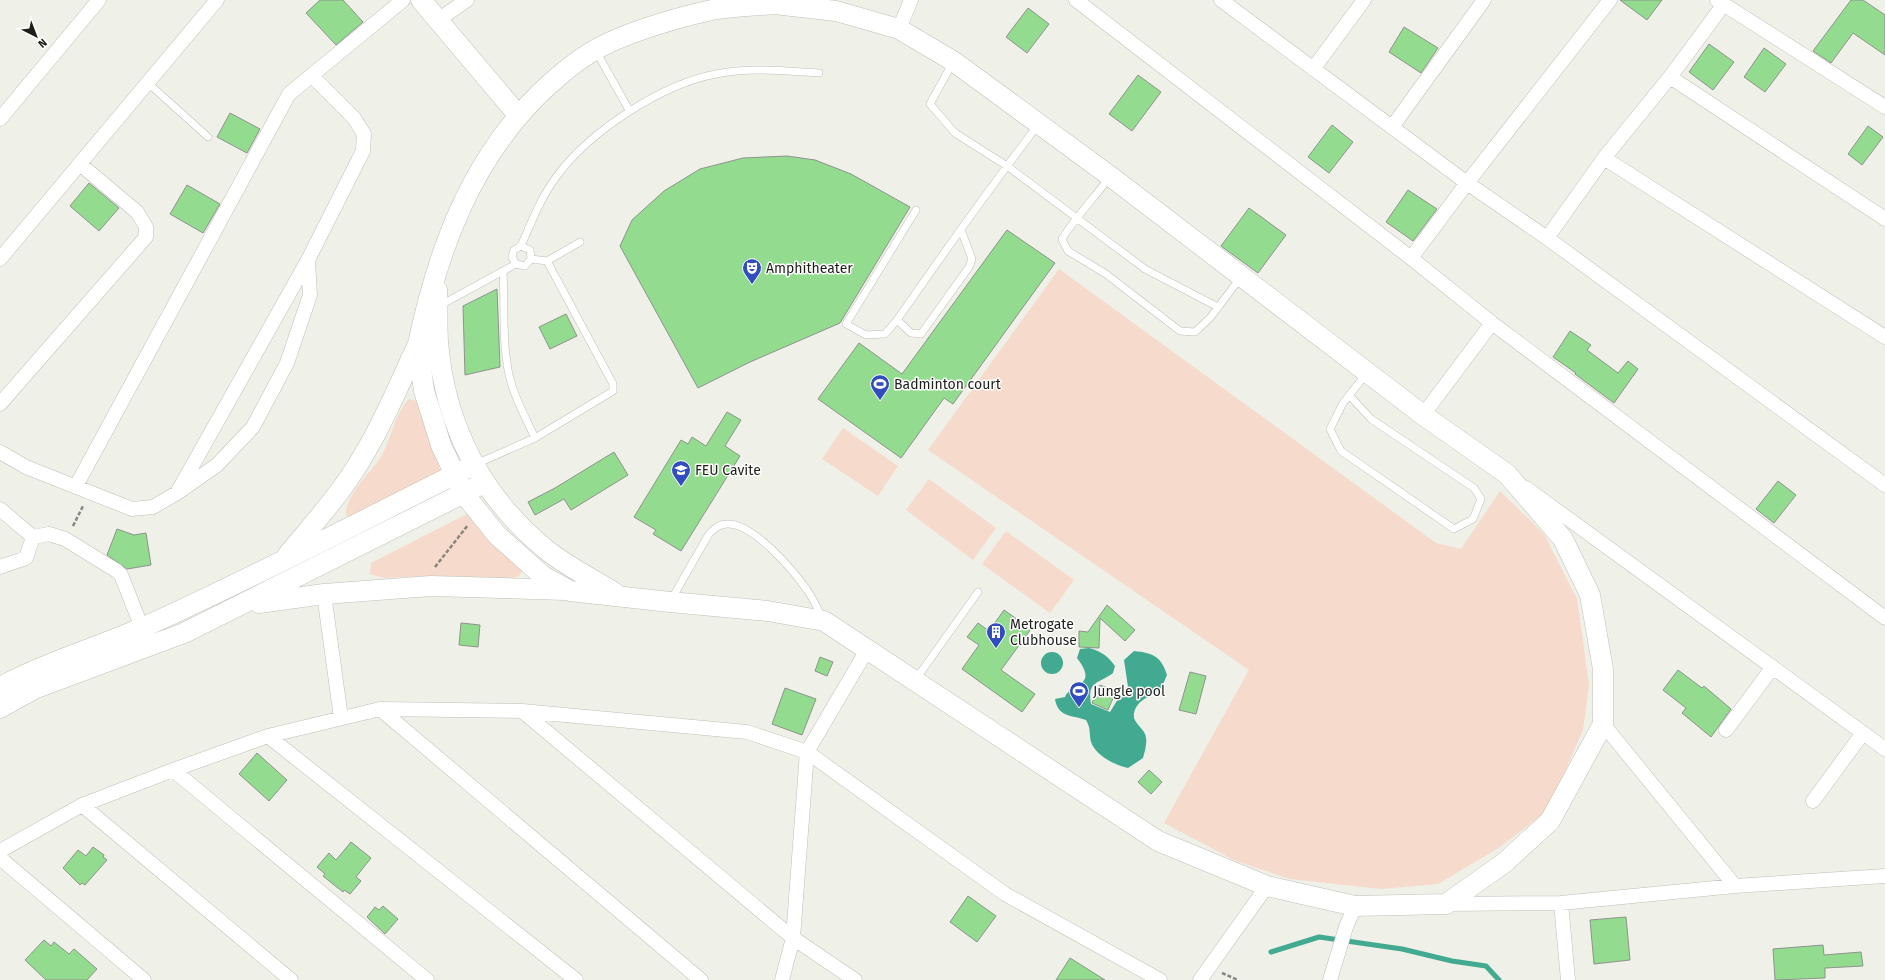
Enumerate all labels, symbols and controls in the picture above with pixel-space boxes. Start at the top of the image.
north arrow [16,16,56,56]
text: N [35,36,49,50]
theatre icon: Amphitheater [741,257,763,285]
place label: Amphitheater [766,260,853,277]
sports icon: Badminton court [869,373,891,401]
place label: Badminton court [894,376,1002,393]
school or university icon: FEU Cavite [670,459,692,487]
place label: FEU Cavite [695,462,761,479]
place label: Metrogate Clubhouse [1010,616,1077,649]
building icon: Metrogate Clubhouse [985,621,1007,649]
sports icon: Jungle pool [1068,680,1090,708]
place label: Jungle pool [1093,683,1165,700]

